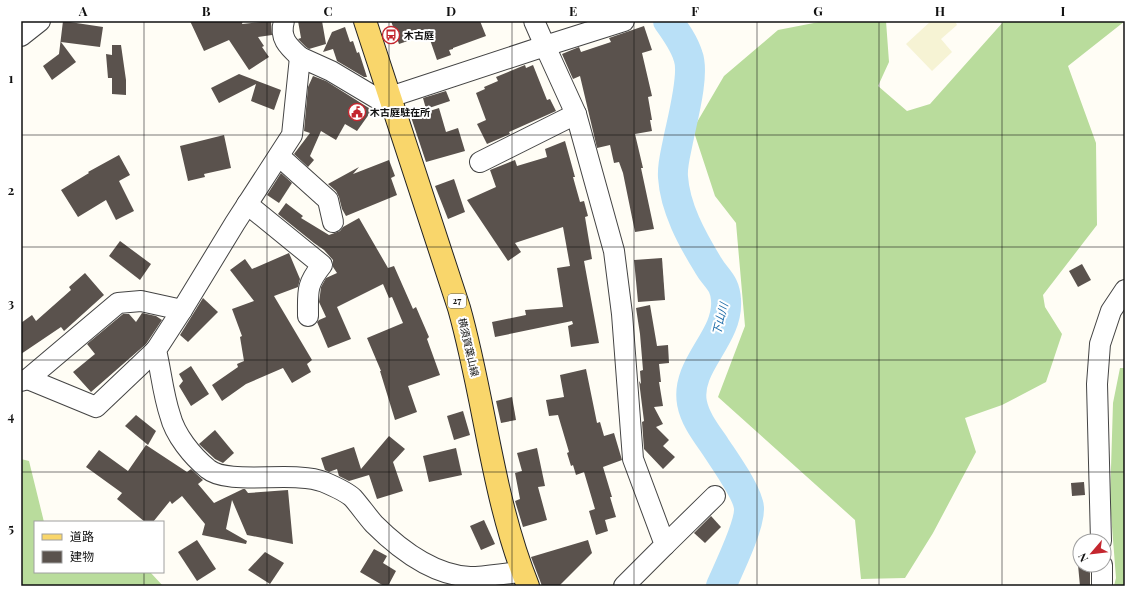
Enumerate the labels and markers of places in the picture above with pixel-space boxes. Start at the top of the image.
bus stop icon: 木古庭 [381,25,401,45]
place label: 木古庭 [403,28,434,42]
public building icon: 木古庭駐在所 [347,102,367,122]
place label: 木古庭駐在所 [369,105,430,119]

